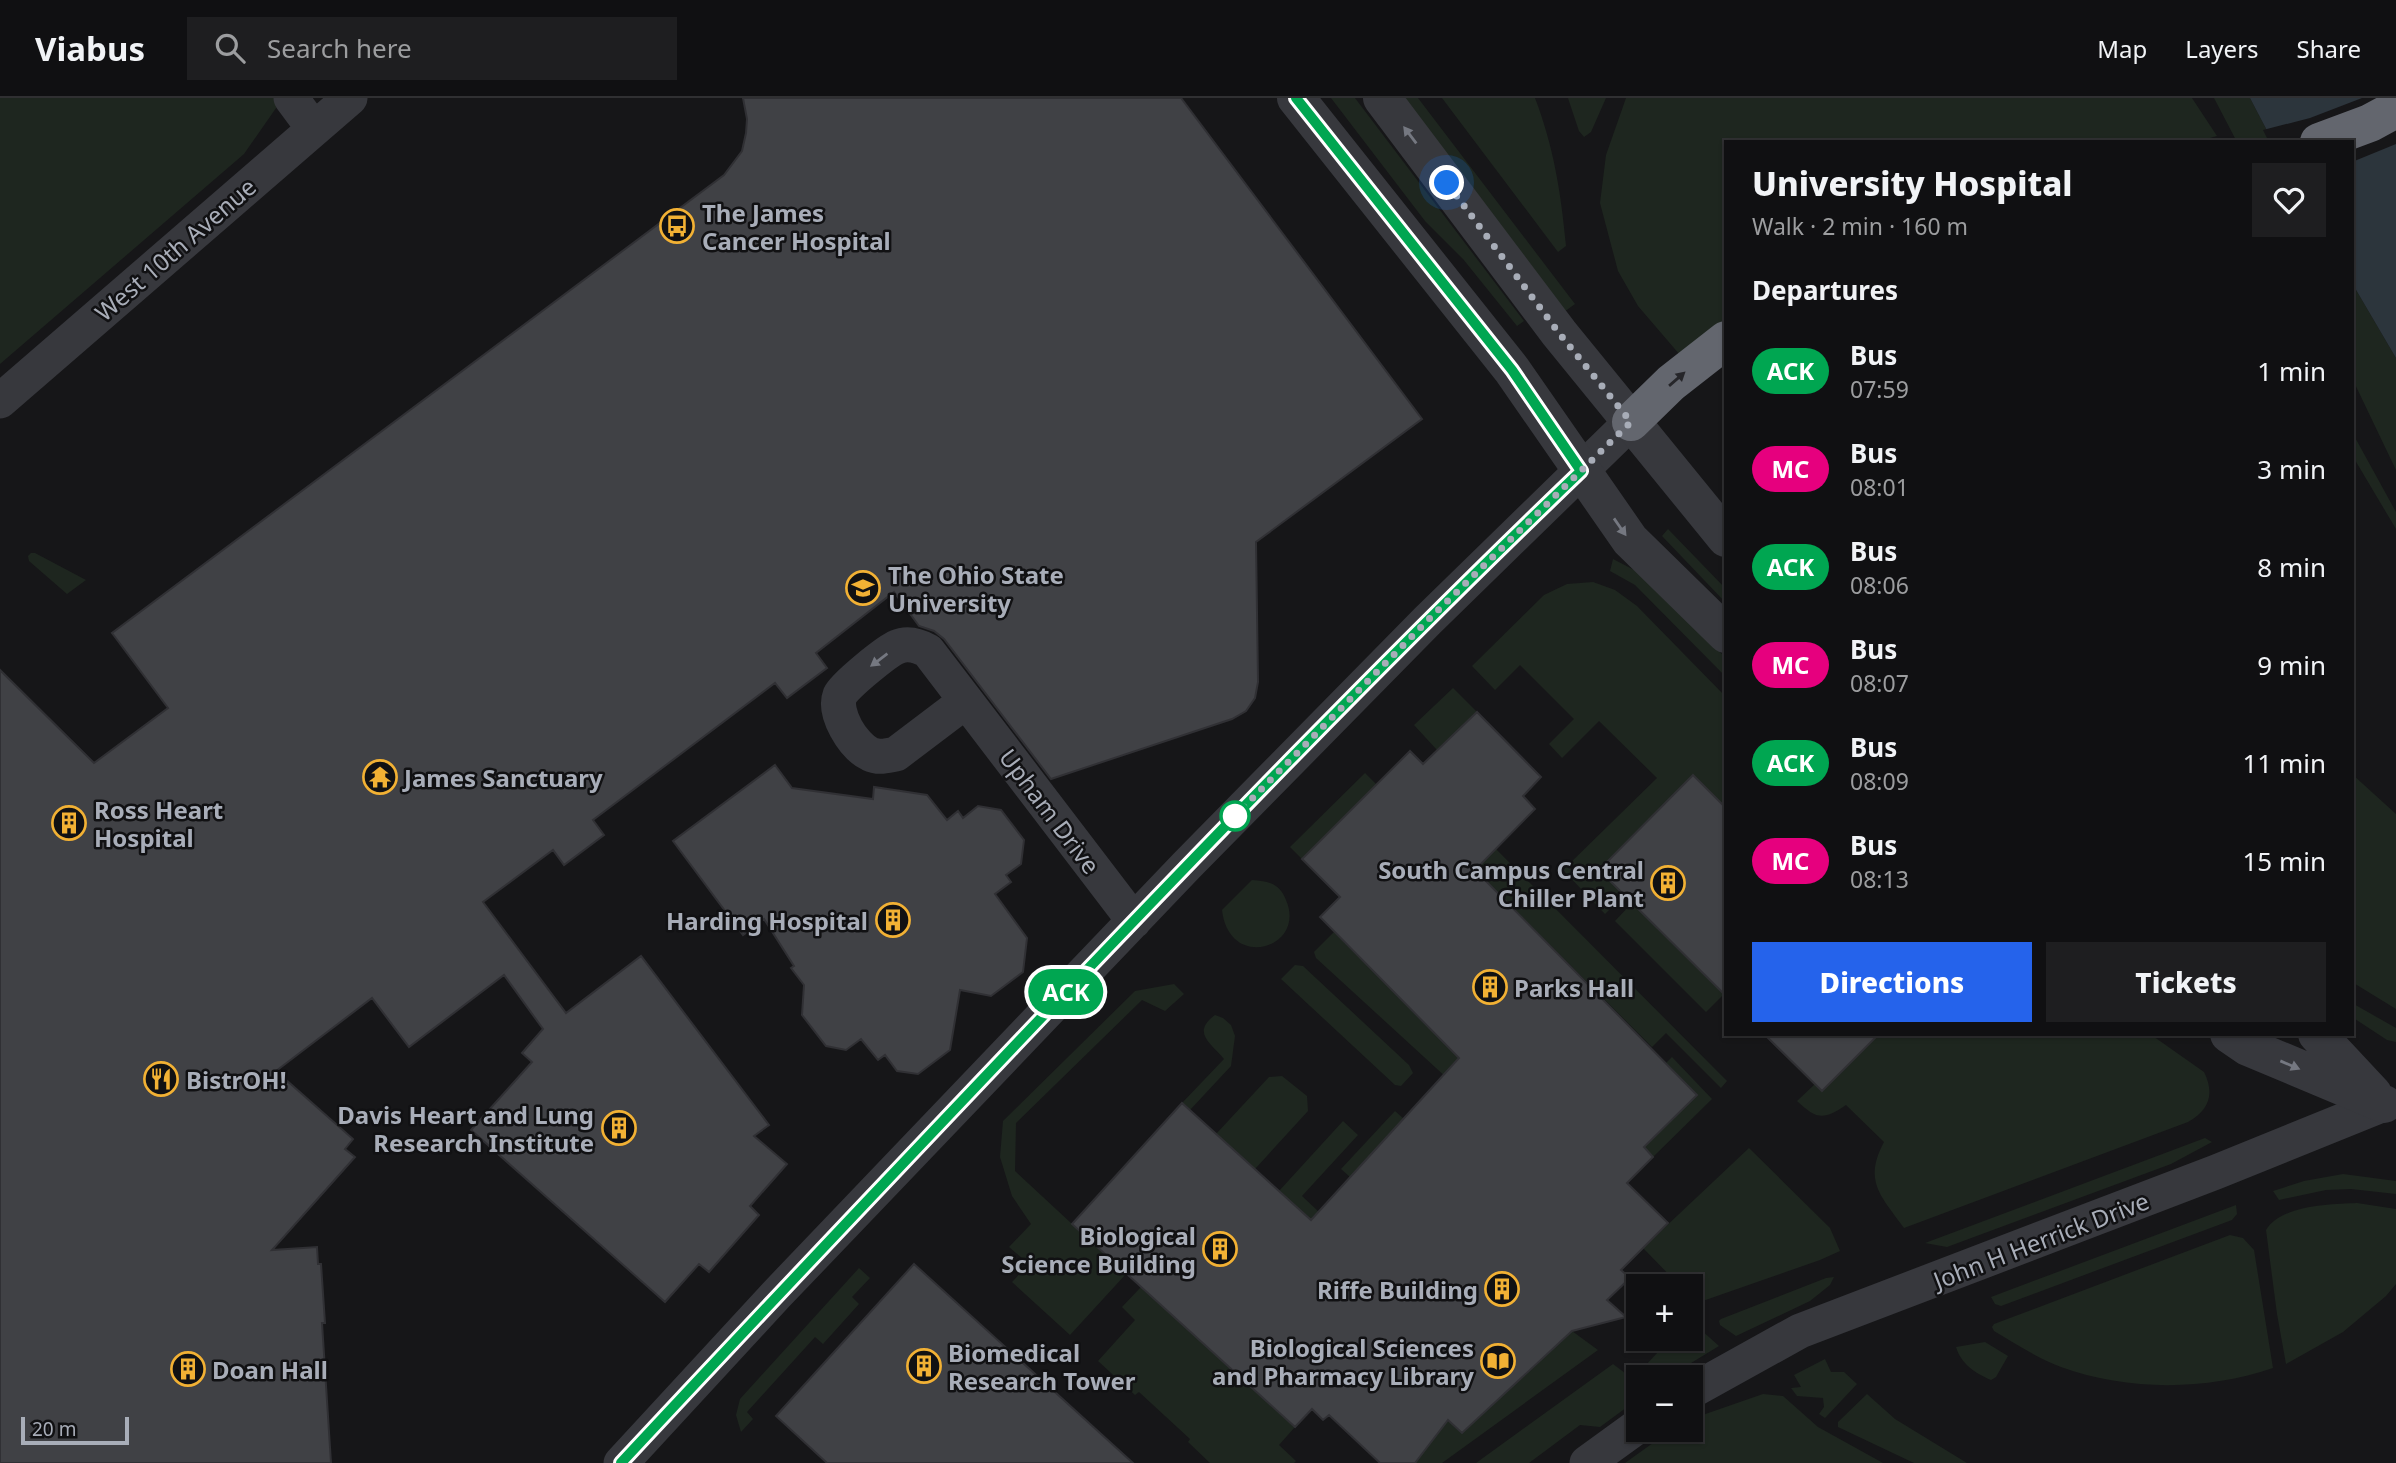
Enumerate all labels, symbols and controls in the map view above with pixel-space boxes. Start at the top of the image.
search box [187,17,677,80]
text: Viabus [35,26,145,71]
icon: search [211,29,249,67]
text: Search here [267,30,412,66]
text: Map [2097,32,2147,65]
text: Layers [2185,32,2259,65]
text: Share [2297,32,2361,65]
one-way arrow [1403,126,1417,144]
text: University Hospital [1752,161,2072,206]
button: heart [2252,163,2326,237]
your location [1429,165,1464,200]
street label: West 10th Avenue [87,170,263,328]
place label: The James Cancer Hospital [702,196,891,257]
bus stop icon: The James Cancer Hospital [658,207,696,245]
text: Walk · 2 min · 160 m [1752,210,1968,242]
text: Departures [1752,272,1898,308]
text: Bus [1850,337,1897,373]
text: 1 min [2257,353,2326,389]
text: ACK [1767,354,1814,387]
one-way arrow [1668,372,1685,387]
text: 07:59 [1850,373,1909,405]
text: Bus [1850,435,1897,471]
text: 3 min [2257,451,2326,487]
text: MC [1771,452,1810,485]
text: 08:01 [1850,471,1909,503]
one-way arrow [1613,518,1627,536]
text: Bus [1850,533,1897,569]
text: 8 min [2257,549,2326,585]
text: ACK [1767,550,1814,583]
place label: The Ohio State University [888,558,1064,619]
school or university icon: The Ohio State University [844,569,882,607]
text: 08:06 [1850,569,1909,601]
text: Bus [1850,631,1897,667]
text: 9 min [2257,647,2326,683]
text: MC [1771,648,1810,681]
one-way arrow [870,653,888,667]
text: 08:07 [1850,667,1909,699]
text: Bus [1850,729,1897,765]
street label: Upham Drive [992,742,1108,880]
text: 11 min [2242,745,2326,781]
text: ACK [1767,746,1814,779]
temple icon: James Sanctuary [361,758,399,796]
place label: James Sanctuary [402,761,603,794]
text: 08:09 [1850,765,1909,797]
place label: Ross Heart Hospital [94,793,223,854]
unlabelled marker [1220,801,1250,831]
building icon: Ross Heart Hospital [50,804,88,842]
text: Bus [1850,827,1897,863]
text: 15 min [2242,843,2326,879]
text: MC [1771,844,1810,877]
place label: South Campus Central Chiller Plant [1378,853,1644,914]
text: 08:13 [1850,863,1909,895]
building icon: South Campus Central Chiller Plant [1649,864,1687,902]
building icon: Harding Hospital [874,901,912,939]
place label: Harding Hospital [666,904,868,937]
button: Directions [1752,942,2032,1022]
button: Tickets [2046,942,2326,1022]
building icon: Parks Hall [1471,968,1509,1006]
line badge: ACK [1026,969,1106,1015]
place label: Parks Hall [1514,971,1634,1004]
text: ACK [1042,975,1090,1008]
one-way arrow [2280,1059,2300,1071]
restaurant icon: BistrOH! [142,1060,180,1098]
place label: BistrOH! [186,1063,286,1096]
place label: Davis Heart and Lung Research Institute [337,1098,594,1159]
building icon: Davis Heart and Lung Research Institute [600,1109,638,1147]
street label: John H Herrick Drive [1927,1184,2153,1297]
place label: Biological Science Building [1001,1219,1196,1280]
building icon: Biological Science Building [1201,1230,1239,1268]
building icon: Riffe Building [1483,1270,1521,1308]
place label: Riffe Building [1317,1273,1478,1306]
map controls [1626,1274,1703,1442]
button: + [1626,1274,1703,1351]
place label: Biological Sciences and Pharmacy Library [1212,1331,1474,1392]
place label: Biomedical Research Tower [948,1336,1136,1397]
library icon: Biological Sciences and Pharmacy Library [1479,1342,1517,1380]
building icon: Biomedical Research Tower [905,1347,943,1385]
building icon: Doan Hall [169,1350,207,1388]
place label: Doan Hall [212,1353,328,1386]
button: − [1626,1365,1703,1442]
scale bar [21,1414,130,1446]
text: 20 m [32,1416,76,1442]

